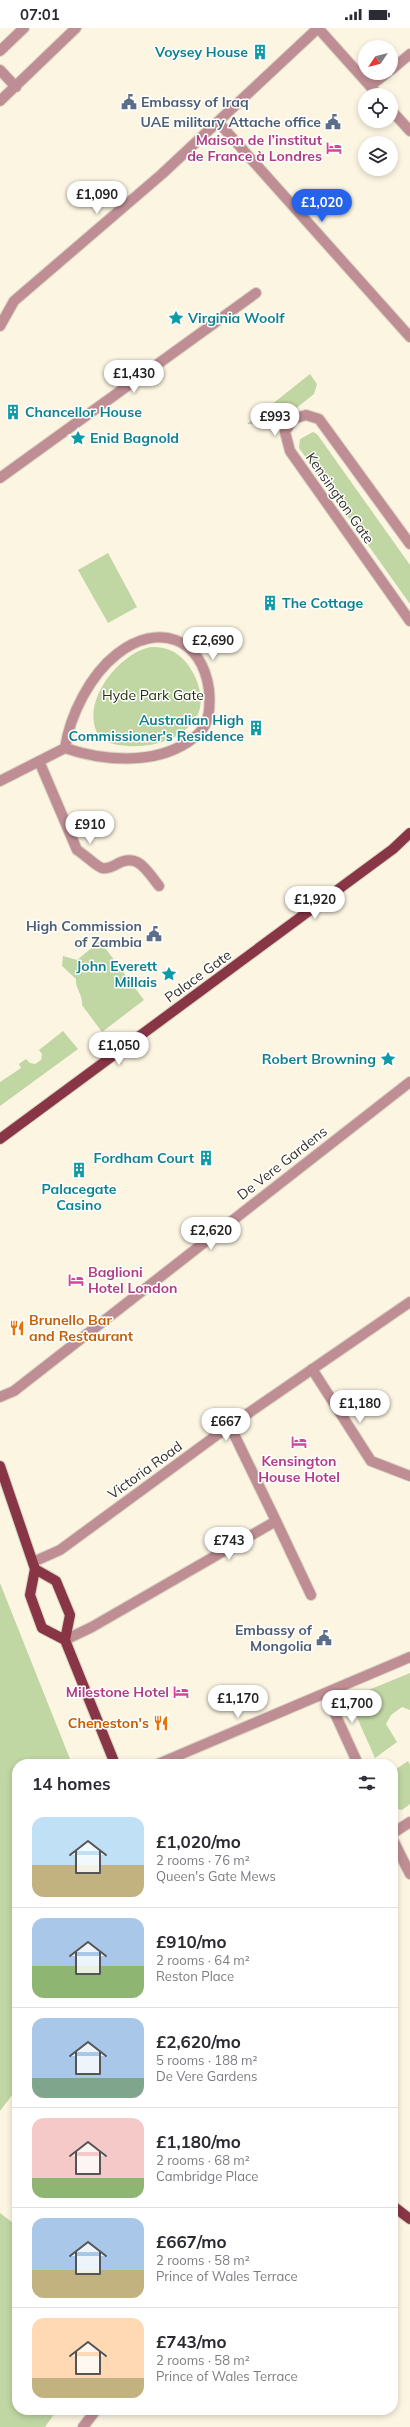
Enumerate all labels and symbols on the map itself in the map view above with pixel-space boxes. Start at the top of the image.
north arrow [358,40,398,80]
place label: Voysey House [154,43,248,61]
building icon: Voysey House [251,43,269,61]
public building icon: Embassy of Iraq [120,93,138,111]
place label: Embassy of Iraq [141,93,249,111]
place label: UAE military Attache office [141,113,321,131]
public building icon: UAE military Attache office [324,113,342,131]
place label: Maison de l’institut de France à Londres [187,131,323,165]
hotel icon: Maison de l’institut de France à Londres [325,139,343,157]
pin: £1,090 [64,181,130,215]
pin: £1,020 [289,189,355,223]
place icon: Virginia Woolf [167,309,185,327]
place label: Virginia Woolf [187,309,285,327]
pin: £1,430 [101,360,167,394]
building icon: Chancellor House [4,403,22,421]
place label: Chancellor House [25,403,142,421]
pin: £993 [251,403,299,437]
place icon: Enid Bagnold [69,429,87,447]
place label: Enid Bagnold [90,429,179,447]
street label: Kensington Gate [302,449,378,547]
building icon: The Cottage [261,594,279,612]
place label: The Cottage [282,594,364,612]
pin: £2,690 [180,627,246,661]
park label: Hyde Park Gate [102,686,204,704]
place label: Australian High Commissioner's Residence [69,711,244,745]
building icon: Australian High Commissioner's Residence [247,719,265,737]
pin: £910 [66,811,114,845]
pin: £1,920 [282,886,348,920]
place label: High Commission of Zambia [26,917,142,951]
public building icon: High Commission of Zambia [145,925,163,943]
street label: Palace Gate [161,946,235,1006]
place label: John Everett Millais [76,957,158,991]
place icon: John Everett Millais [160,965,178,983]
pin: £1,050 [86,1032,152,1066]
place label: Robert Browning [262,1050,376,1068]
place icon: Robert Browning [379,1050,397,1068]
street label: De Vere Gardens [233,1122,331,1204]
place label: Fordham Court [93,1149,195,1167]
building icon: Fordham Court [197,1149,215,1167]
building icon: Palacegate Casino [70,1161,88,1179]
place label: Palacegate Casino [42,1180,117,1214]
pin: £2,620 [178,1217,244,1251]
place label: Baglioni Hotel London [88,1263,177,1297]
hotel icon: Baglioni Hotel London [67,1271,85,1289]
place label: Brunello Bar and Restaurant [29,1311,134,1345]
restaurant icon: Brunello Bar and Restaurant [8,1319,26,1337]
pin: £1,180 [327,1390,393,1424]
pin: £667 [202,1408,250,1442]
hotel icon: Kensington House Hotel [290,1433,308,1451]
street label: Victoria Road [104,1437,186,1503]
place label: Kensington House Hotel [258,1452,340,1486]
pin: £743 [205,1527,253,1561]
place label: Embassy of Mongolia [235,1621,313,1655]
public building icon: Embassy of Mongolia [315,1629,333,1647]
place label: Milestone Hotel [66,1683,169,1701]
hotel icon: Milestone Hotel [172,1683,190,1701]
pin: £1,170 [205,1685,271,1719]
pin: £1,700 [319,1690,385,1724]
place label: Cheneston's [68,1714,149,1732]
restaurant icon: Cheneston's [152,1714,170,1732]

